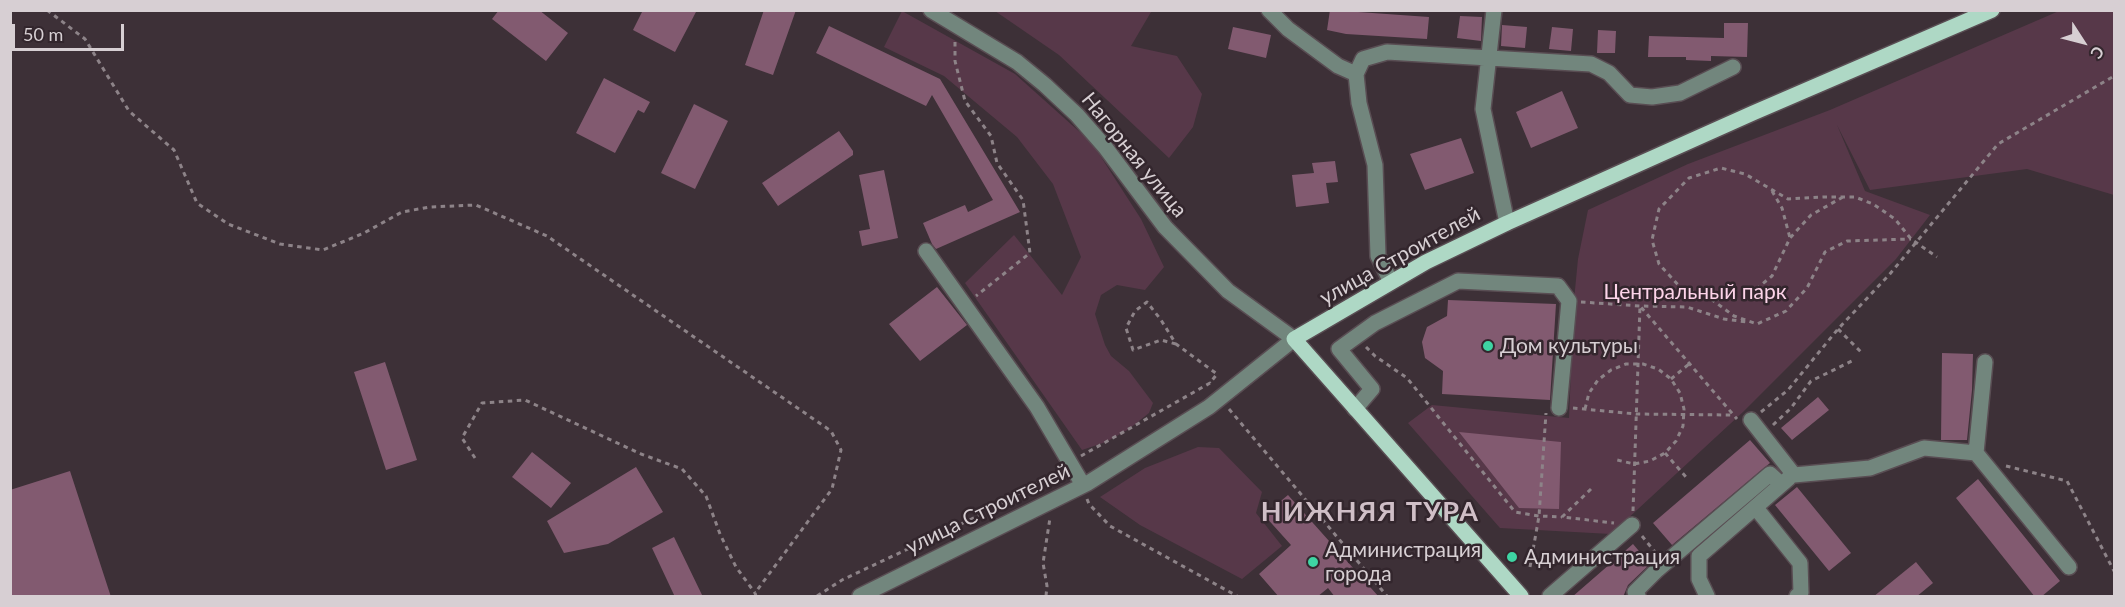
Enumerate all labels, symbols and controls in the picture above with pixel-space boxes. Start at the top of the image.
scale bar [15,12,128,50]
north arrow [2053,12,2113,72]
text: 50 m [23,23,63,45]
text: С [2087,43,2109,63]
street label: Нагорная улица [1076,87,1192,223]
street label: улица Строителей [1315,201,1485,311]
park label: Центральный парк [1603,279,1787,305]
place label: Дом культуры [1500,333,1638,359]
marker: Дом культуры [1481,339,1495,353]
street label: улица Строителей [902,458,1074,560]
district label: НИЖНЯЯ ТУРА [1261,496,1479,528]
place label: Администрация города [1325,537,1481,587]
place label: Администрация [1524,544,1680,570]
marker: Администрация [1505,550,1519,564]
marker: Администрация города [1306,555,1320,569]

